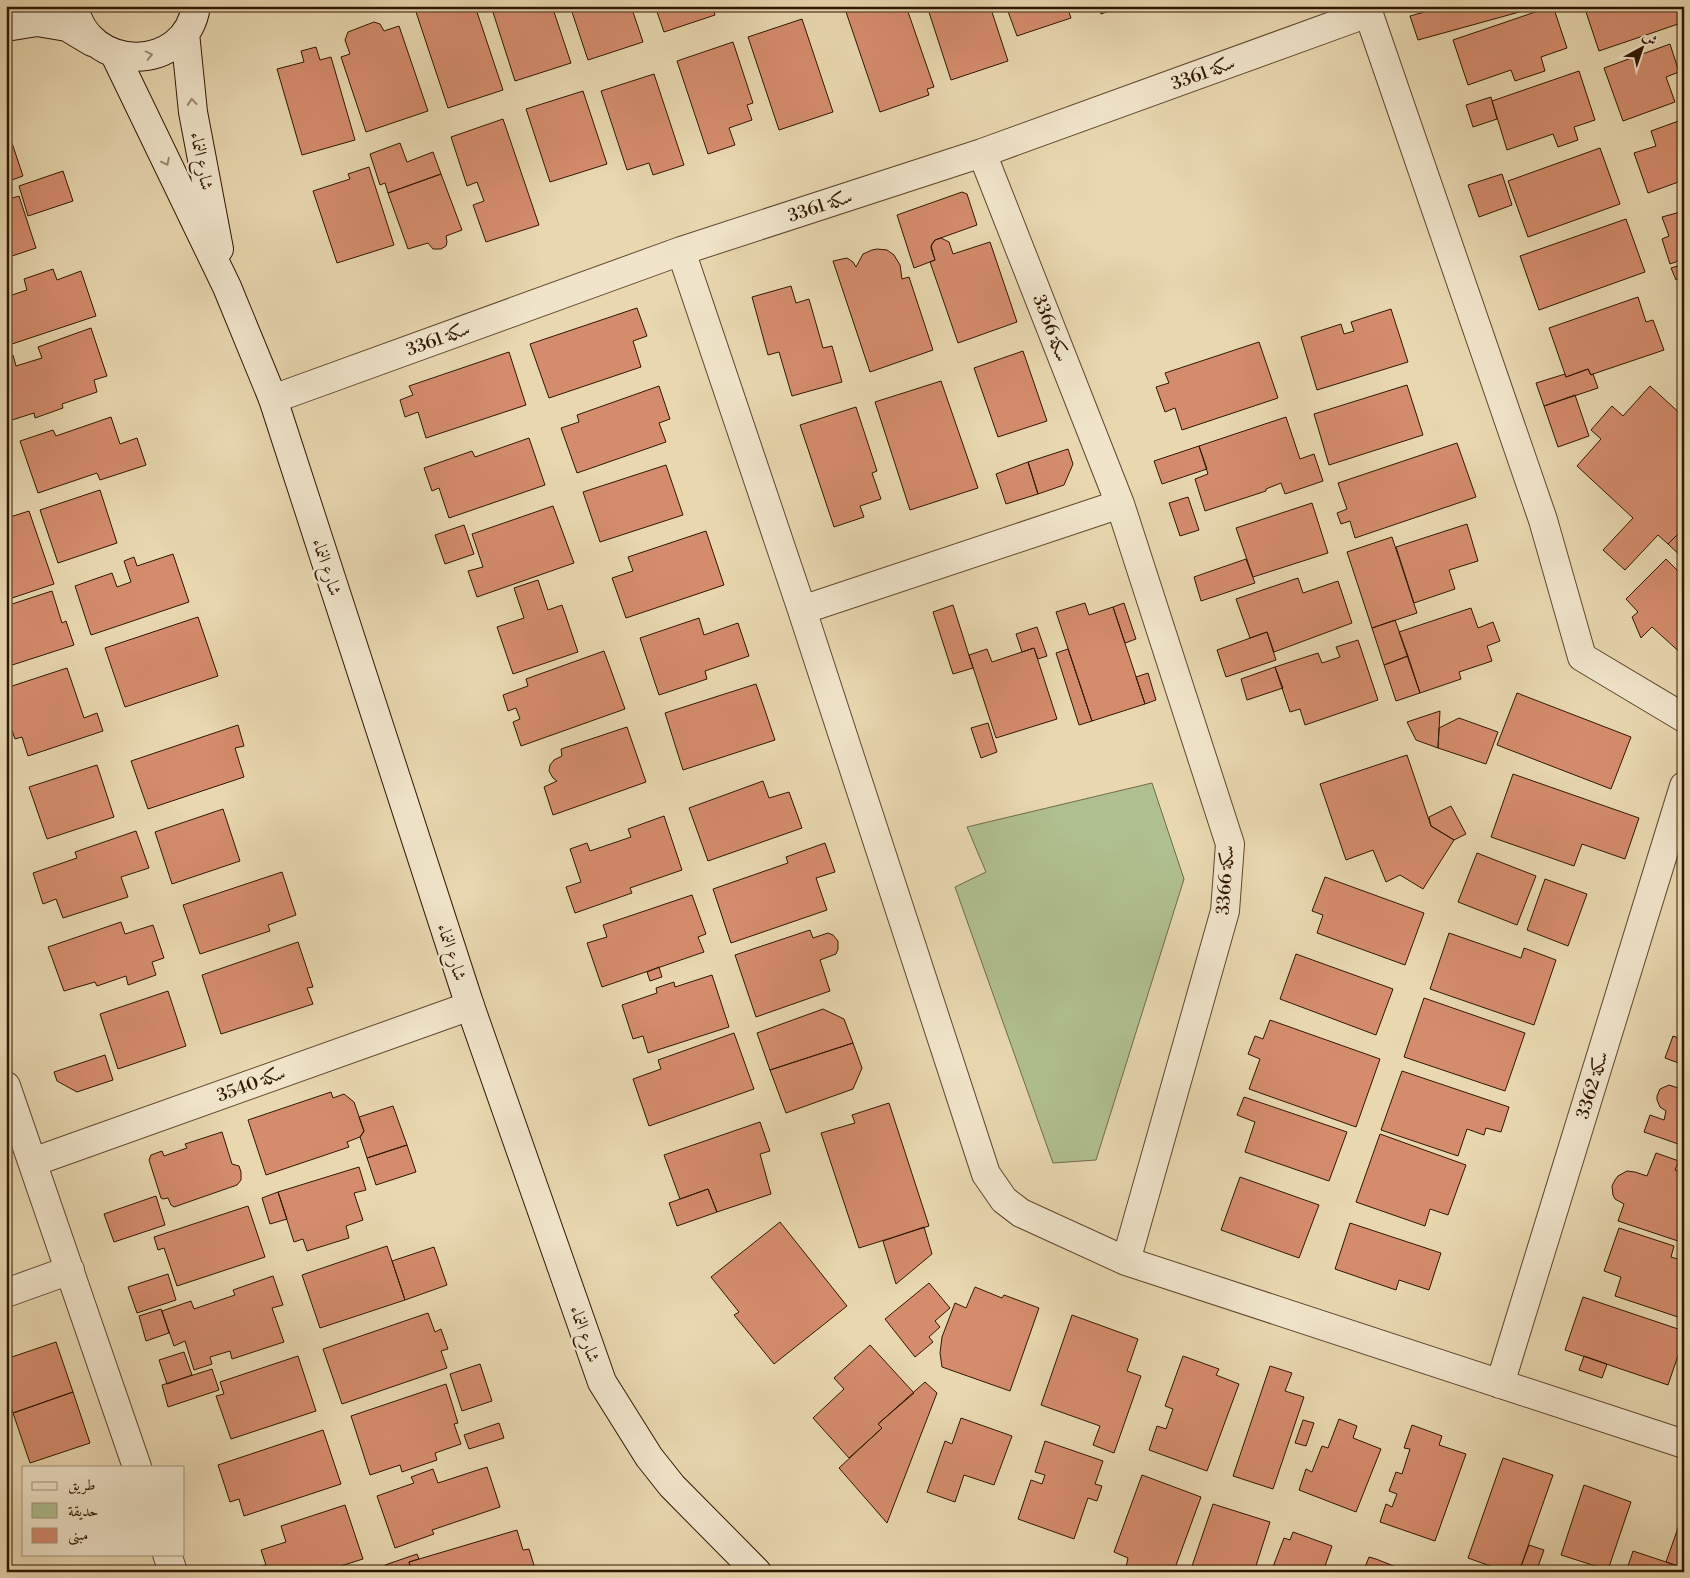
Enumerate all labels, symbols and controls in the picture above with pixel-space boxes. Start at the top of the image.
north arrow [1618,22,1668,72]
text: ش [1639,27,1661,50]
one-way arrow [145,50,154,61]
street label: سكة 3361 [1168,51,1238,96]
one-way arrow [186,98,197,106]
street label: شارع النماء [182,130,218,193]
one-way arrow [160,157,170,166]
street label: سكة 3361 [785,185,855,228]
street label: سكة 3366 [1027,291,1074,365]
street label: سكة 3361 [403,317,473,362]
street label: شارع النماء [304,536,347,600]
street label: سكة 3366 [1212,844,1239,916]
street label: شارع النماء [429,921,472,985]
street label: سكة 3362 [1571,1049,1614,1122]
street label: سكة 3540 [214,1061,289,1107]
street label: شارع النماء [561,1303,605,1367]
legend [22,1466,185,1556]
text: طريق [68,1476,95,1495]
text: حديقة [68,1502,98,1521]
text: مبنى [68,1526,88,1546]

